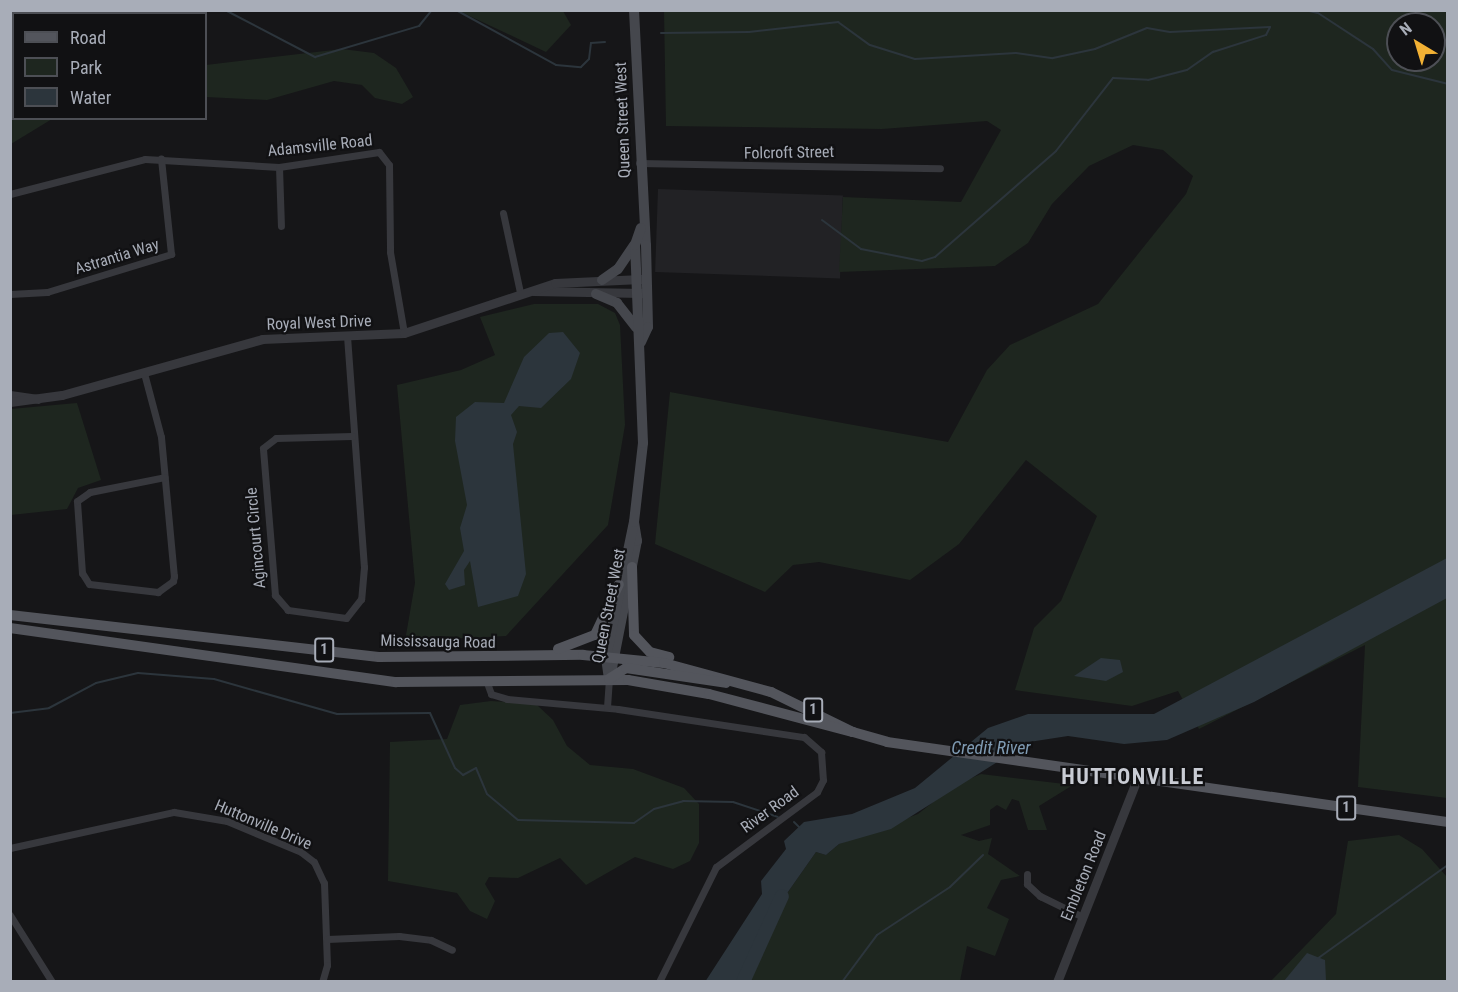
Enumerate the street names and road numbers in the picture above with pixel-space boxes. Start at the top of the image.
street label: Queen Street West [611,61,635,179]
street label: Adamsville Road [267,131,373,161]
street label: Folcroft Street [744,143,834,163]
street label: Astrantia Way [73,235,161,279]
street label: Royal West Drive [266,312,372,334]
street label: Agincourt Circle [242,487,270,589]
street label: Queen Street West [588,547,630,665]
street label: Mississauga Road [380,631,496,653]
road number: 1 [314,638,334,662]
road number: 1 [802,698,824,722]
street label: River Road [737,783,803,837]
street label: Huttonville Drive [212,796,314,854]
road number: 1 [1336,796,1356,820]
street label: Embleton Road [1057,828,1111,924]

